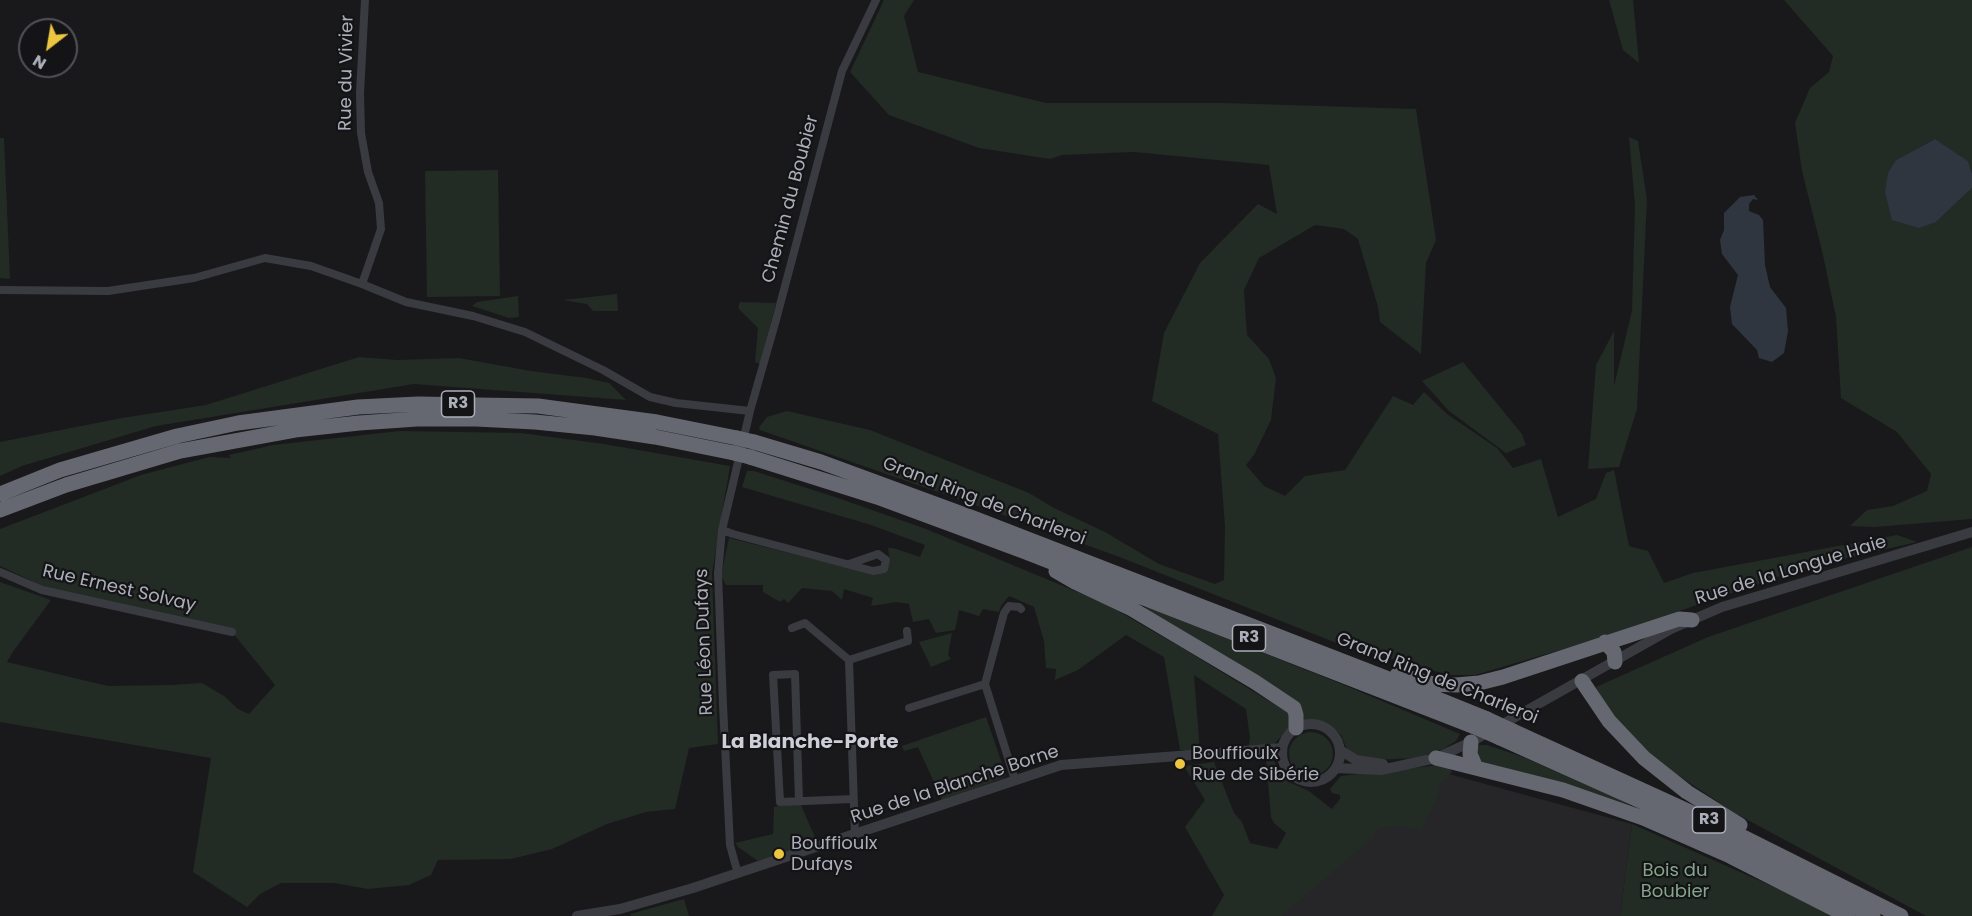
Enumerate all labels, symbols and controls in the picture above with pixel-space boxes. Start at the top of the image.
street label: Rue du Vivier [335,15,359,131]
north arrow [18,18,78,78]
text: N [28,49,51,75]
street label: Chemin du Boubier [758,113,824,285]
road number: R3 [442,391,474,417]
street label: Grand Ring de Charleroi [879,453,1089,551]
street label: Rue de la Longue Haie [1693,532,1889,610]
street label: Rue Ernest Solvay [40,561,198,617]
street label: Rue Léon Dufays [692,568,718,716]
road number: R3 [1232,625,1266,651]
street label: Grand Ring de Charleroi [1333,629,1541,729]
district label: La Blanche-Porte [721,731,899,755]
street label: Rue de la Blanche Borne [848,741,1062,829]
place label: Bouffioulx Rue de Sibérie [1192,743,1319,786]
marker: Bouffioulx Rue de Sibérie [1173,757,1187,771]
road number: R3 [1692,807,1726,833]
place label: Bouffioulx Dufays [791,833,877,876]
marker: Bouffioulx Dufays [772,847,786,861]
park label: Bois du Boubier [1641,860,1709,902]

